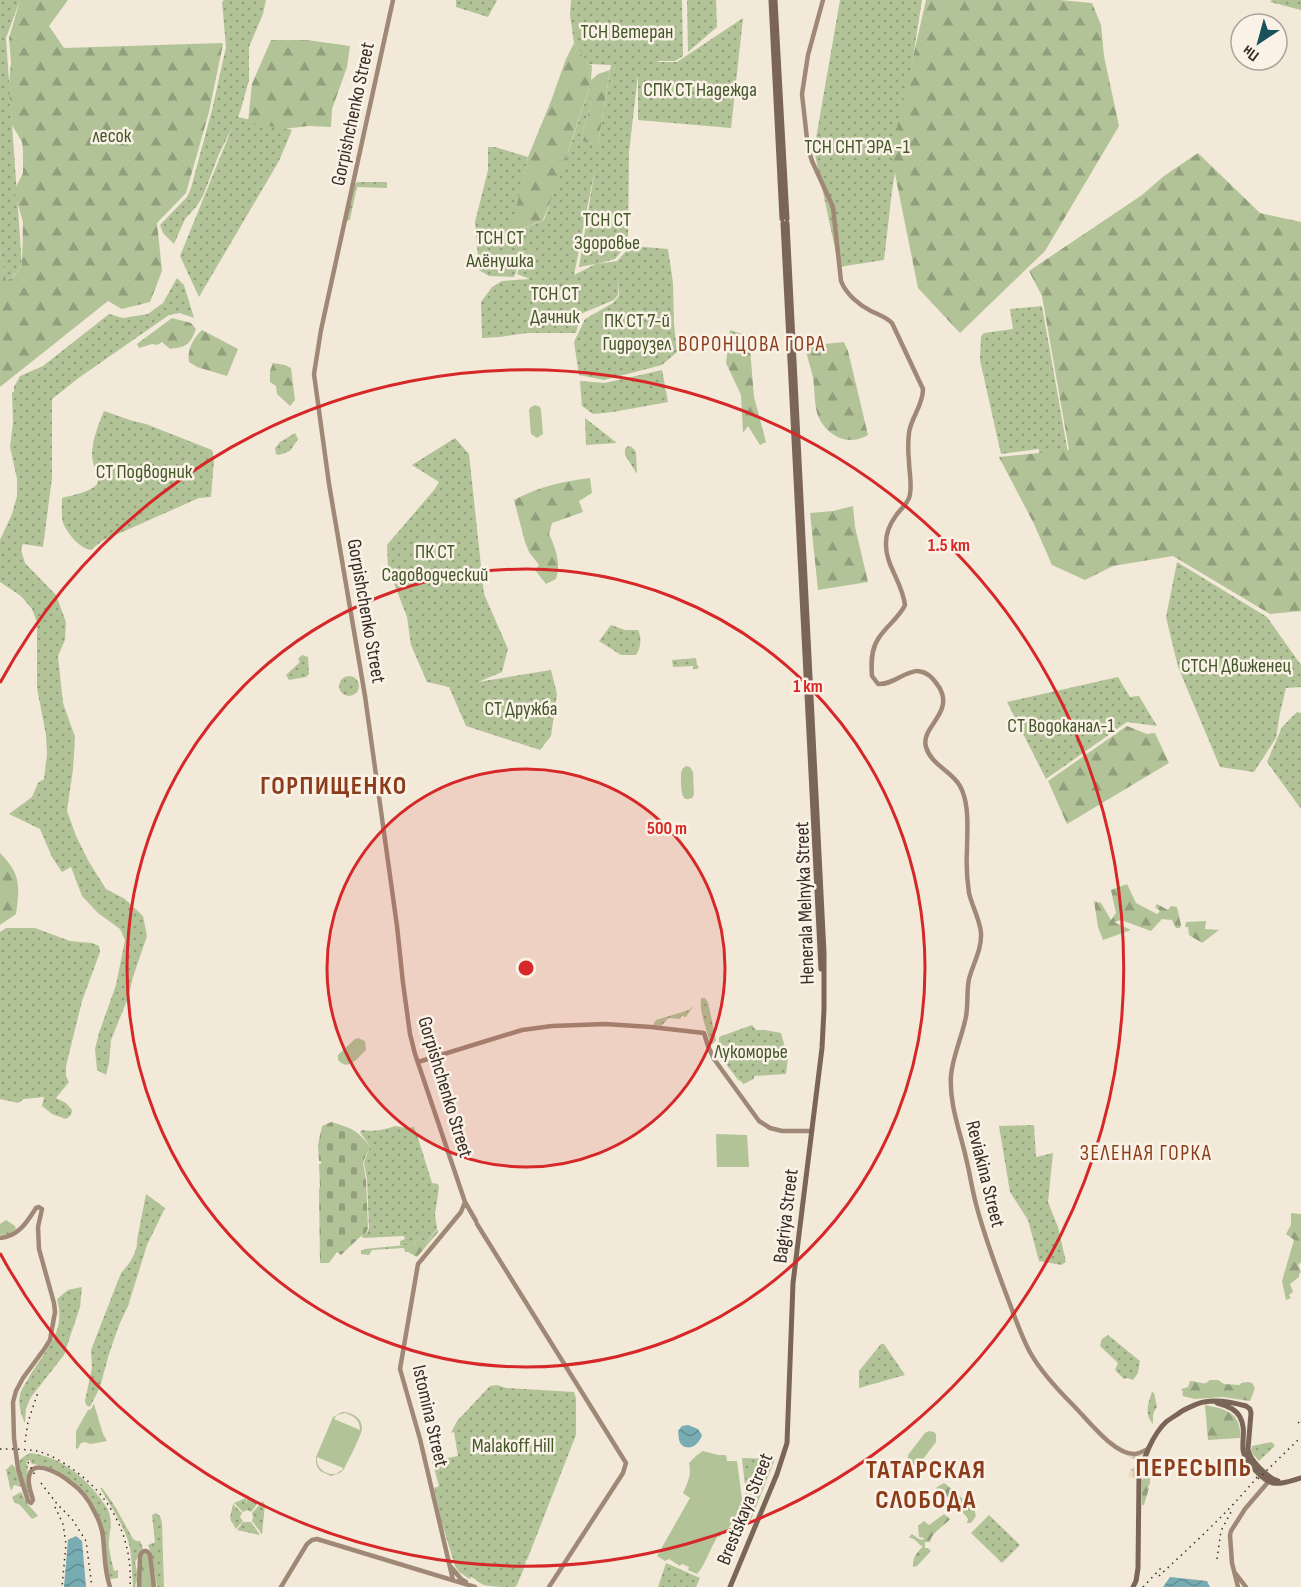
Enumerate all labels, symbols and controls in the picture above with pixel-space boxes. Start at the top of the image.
north arrow [1229,12,1289,72]
park label: ТСН Ветеран [581,20,673,44]
street label: Gorpishchenko Street [326,40,380,188]
text: Пн [1239,41,1263,65]
park label: СПК СТ Надежда [643,78,757,102]
park label: лесок [93,124,132,148]
park label: ТСН СНТ ЭРА -1 [804,135,910,159]
park label: ТСН СТ Здоровье [574,208,640,255]
park label: ТСН СТ Алёнушка [465,226,534,273]
park label: ТСН СТ Дачник [530,282,580,329]
park label: ПК СТ 7-й Гидроузел [603,309,671,356]
district label: ВОРОНЦОВА ГОРА [678,332,826,357]
park label: СТ Подводник [96,460,193,484]
text: 1.5 km [928,535,970,556]
street label: Gorpishchenko Street [342,537,390,685]
park label: ПК СТ Садоводческий [382,540,488,587]
park label: СТСН Движенец [1181,654,1292,678]
text: 1 km [793,676,823,697]
park label: СТ Дружба [484,697,558,721]
park label: СТ Водоканал-1 [1007,714,1115,738]
district label: ГОРПИЩЕНКО [260,771,408,802]
text: 500 m [647,818,687,839]
street label: Henerala Melnyka Street [790,821,820,985]
centre of rings [516,958,536,978]
street label: Gorpishchenko Street [412,1014,478,1160]
park label: Лукоморье [713,1040,788,1064]
street label: Reviakina Street [960,1118,1010,1230]
district label: ЗЕЛЕНАЯ ГОРКА [1080,1141,1212,1166]
street label: Bagriya Street [768,1168,804,1264]
street label: Istomina Street [407,1363,453,1469]
park label: Malakoff Hill [472,1434,554,1458]
street label: Brestskaya Street [712,1450,778,1568]
district label: ПЕРЕСЫПЬ [1136,1453,1252,1484]
district label: ТАТАРСКАЯ СЛОБОДА [866,1455,986,1516]

